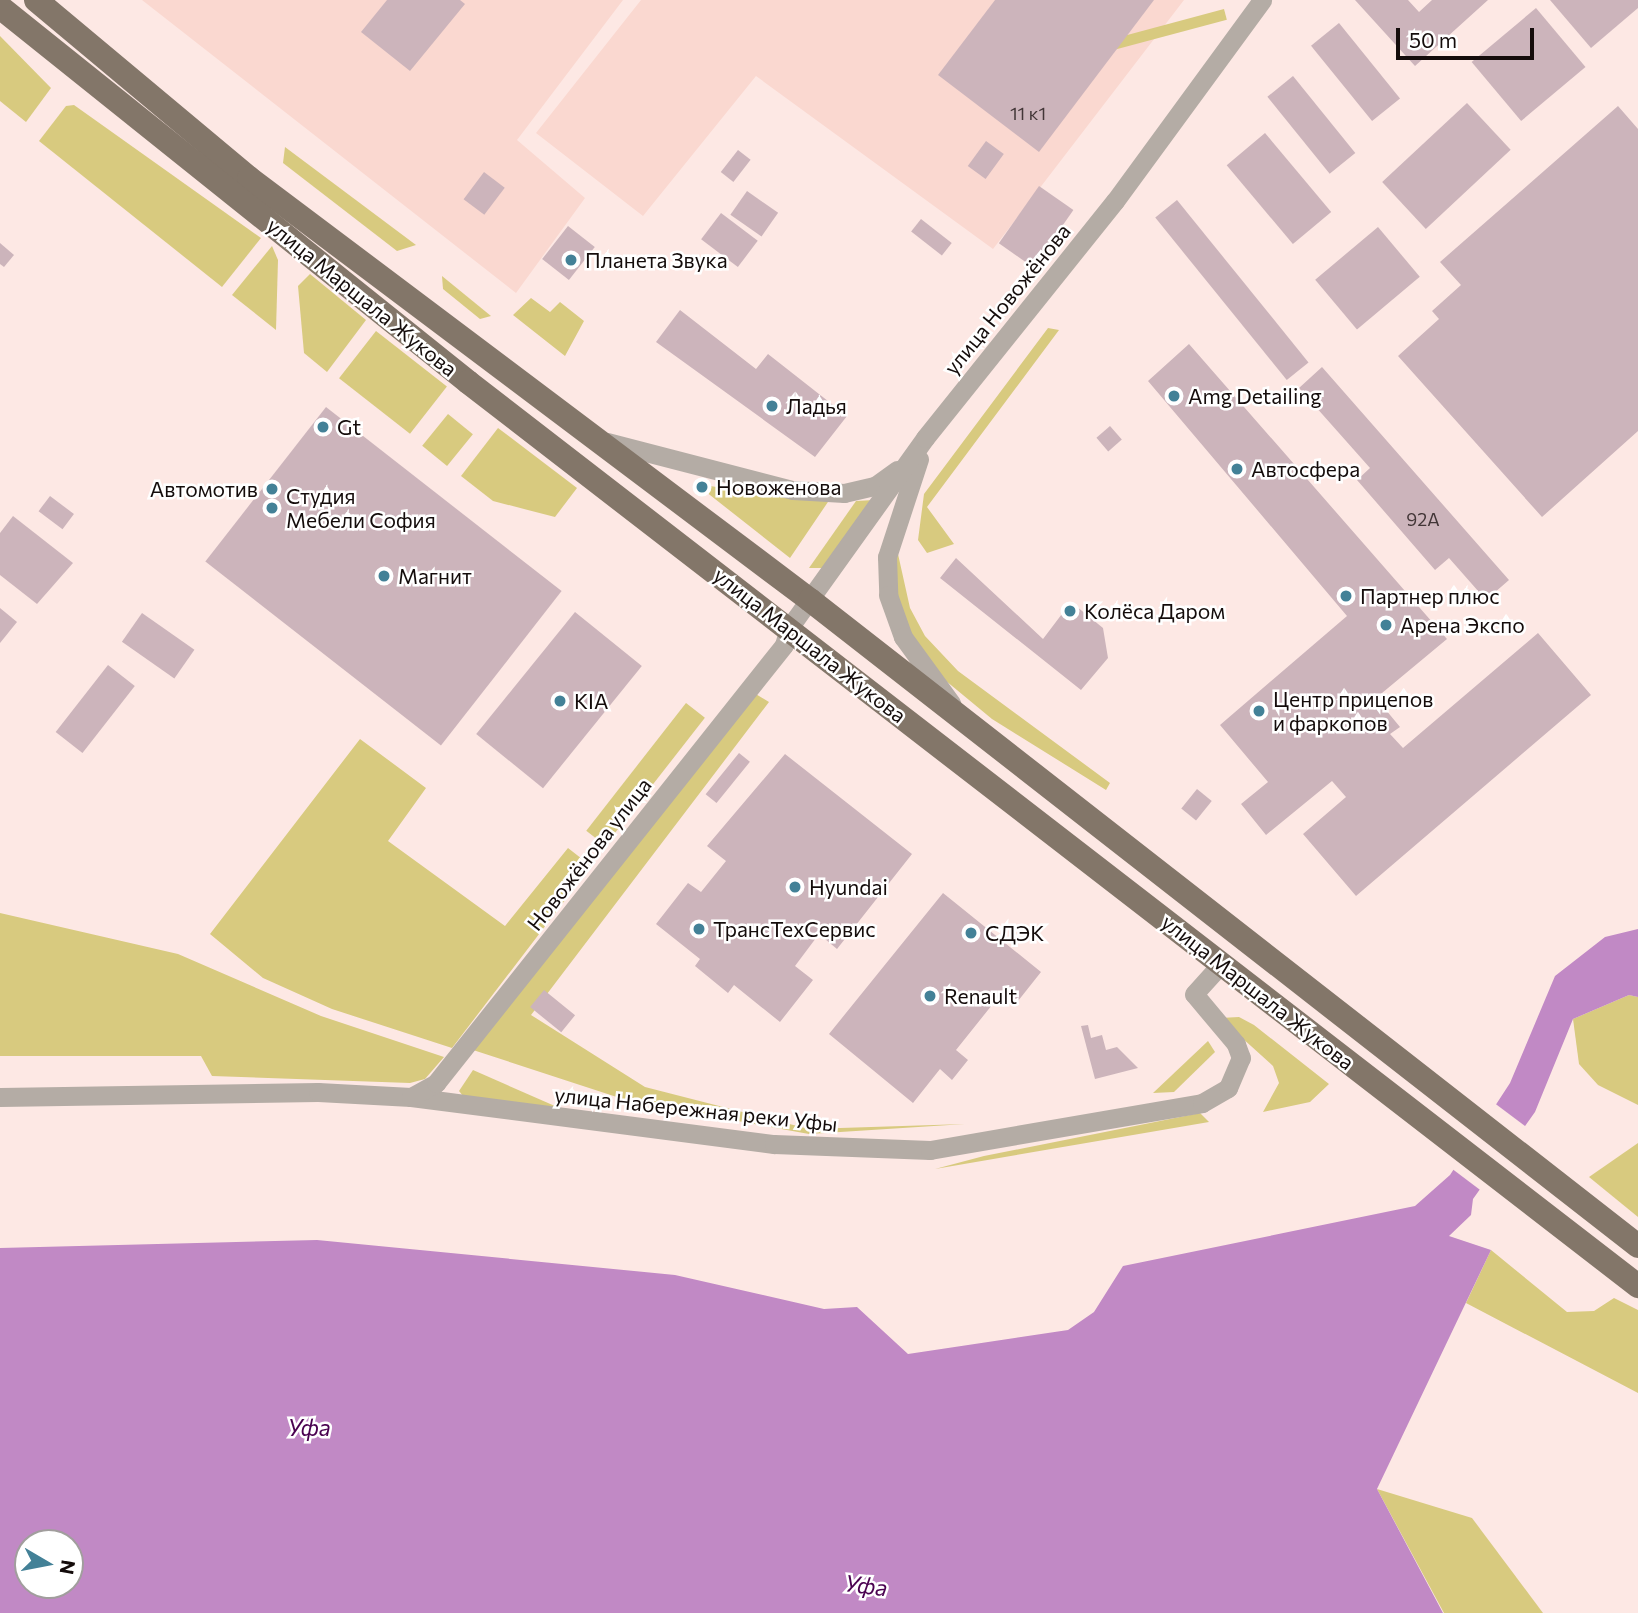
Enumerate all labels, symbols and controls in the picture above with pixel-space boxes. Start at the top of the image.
scale bar [1400,14,1538,58]
text: 50 m [1409,27,1457,52]
house number: 11 к1 [1010,102,1046,124]
street label: улица Маршала Жукова [262,213,462,381]
street label: улица Новожёнова [938,219,1076,379]
place label: Планета Звука [585,247,728,273]
marker: Планета Звука [563,252,579,268]
place label: Amg Detailing [1188,383,1322,409]
marker: Amg Detailing [1166,388,1182,404]
place label: Ладья [786,393,847,419]
marker: Ладья [764,398,780,414]
place label: Gt [337,414,361,440]
marker: Gt [315,419,331,435]
place label: Автосфера [1251,456,1360,482]
marker: Автосфера [1229,461,1245,477]
place label: Новоженова [716,474,841,500]
place label: Автомотив [150,476,258,502]
marker: Новоженова [694,479,710,495]
marker: Автомотив [264,481,280,497]
place label: Студия Мебели София [286,483,436,533]
marker: Студия Мебели София [264,500,280,516]
house number: 92А [1406,508,1440,530]
street label: улица Маршала Жукова [709,562,911,728]
place label: Магнит [398,563,472,589]
marker: Магнит [376,568,392,584]
place label: Партнер плюс [1360,583,1500,609]
marker: Партнер плюс [1338,588,1354,604]
place label: Колёса Даром [1084,598,1225,624]
marker: Колёса Даром [1062,603,1078,619]
place label: Арена Экспо [1400,612,1525,638]
marker: Арена Экспо [1378,617,1394,633]
place label: Центр прицепов и фаркопов [1273,686,1433,736]
place label: KIA [574,688,608,714]
marker: KIA [552,693,568,709]
marker: Центр прицепов и фаркопов [1251,703,1267,719]
street label: Новожёнова улица [522,773,656,935]
place label: Hyundai [809,874,888,900]
marker: Hyundai [787,879,803,895]
street label: улица Маршала Жукова [1157,909,1359,1075]
place label: ТрансТехСервис [713,916,876,942]
place label: СДЭК [985,920,1044,946]
marker: ТрансТехСервис [691,921,707,937]
marker: СДЭК [963,925,979,941]
place label: Renault [944,983,1017,1009]
marker: Renault [922,988,938,1004]
street label: улица Набережная реки Уфы [553,1082,839,1136]
water label: Уфа [287,1413,331,1441]
north arrow [14,1529,84,1599]
text: N [56,1558,81,1576]
water label: Уфа [843,1569,889,1601]

